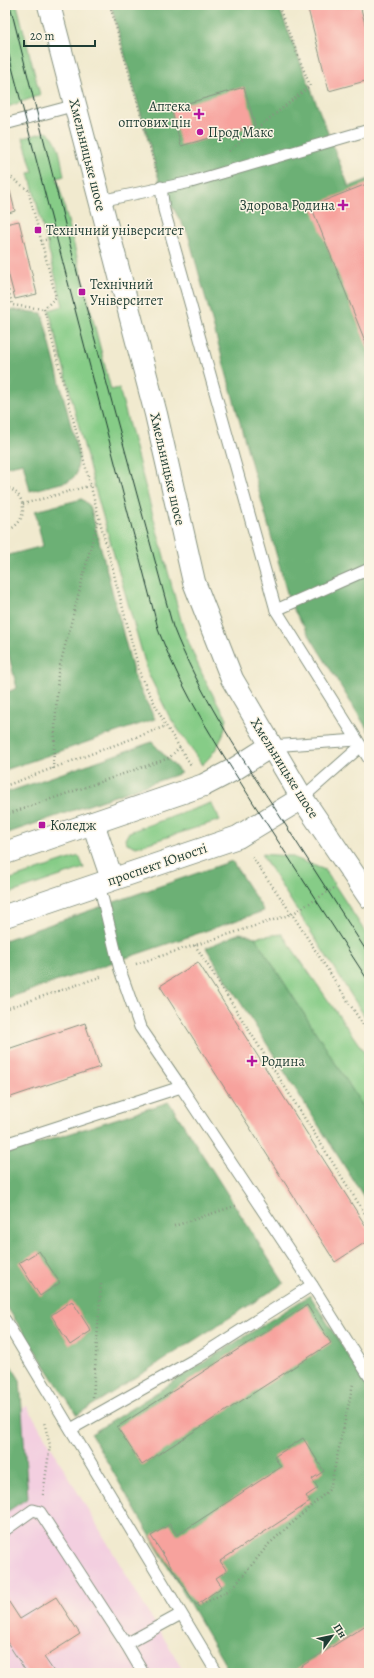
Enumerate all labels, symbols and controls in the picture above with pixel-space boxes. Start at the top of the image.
scale bar [24,22,95,48]
text: 20 m [30,28,54,44]
street label: Хмельницьке шосе [64,97,111,213]
place label: Аптека оптових цін [118,97,192,132]
marker: Аптека оптових цін [194,109,204,119]
place label: Прод Макс [208,123,273,142]
marker: Прод Макс [195,127,205,137]
place label: Здорова Родина [239,196,336,215]
marker: Здорова Родина [338,200,348,210]
place label: Технічний університет [46,221,184,240]
marker: Технічний університет [33,225,43,235]
place label: Технічний Університет [90,275,163,310]
marker: Технічний Університет [77,287,87,297]
street label: Хмельницьке шосе [145,411,190,527]
street label: Хмельницьке шосе [246,714,323,822]
place label: Коледж [50,816,97,835]
marker: Коледж [37,820,47,830]
street label: проспект Юності [105,838,210,890]
place label: Родина [261,1052,305,1071]
marker: Родина [246,1055,258,1067]
north arrow [312,1616,352,1656]
text: Пн [330,1621,350,1641]

